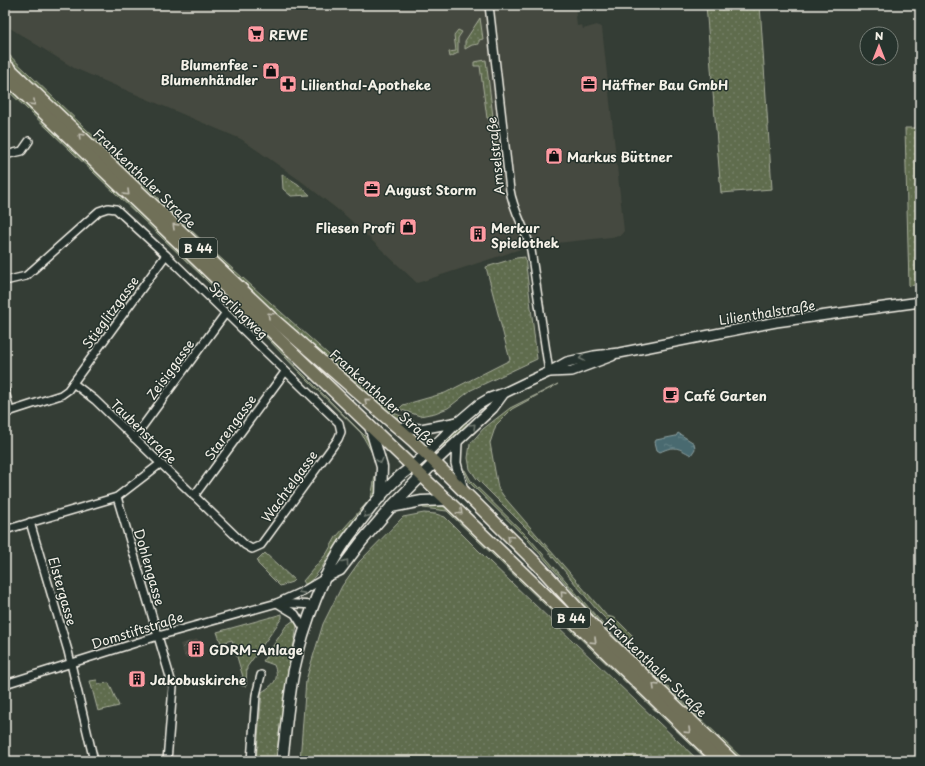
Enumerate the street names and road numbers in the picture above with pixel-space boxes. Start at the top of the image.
street label: Amselstraße [481,116,509,196]
street label: Frankenthaler Straße [89,124,201,232]
road number: B 44 [179,238,217,258]
street label: Stieglitzgasse [77,272,143,352]
street label: Sperlingweg [205,277,273,343]
street label: Lilienthalstraße [717,295,817,329]
street label: Zeisiggasse [142,335,198,403]
street label: Frankenthaler Straße [326,344,440,450]
street label: Starengasse [200,390,260,464]
street label: Taubenstraße [107,394,181,468]
street label: Wachtelgasse [256,446,322,526]
street label: Dohlengasse [130,526,170,608]
street label: Elstergasse [44,554,82,628]
street label: Domstiftstraße [89,607,185,653]
road number: B 44 [552,608,590,628]
street label: Frankenthaler Straße [600,613,712,721]

